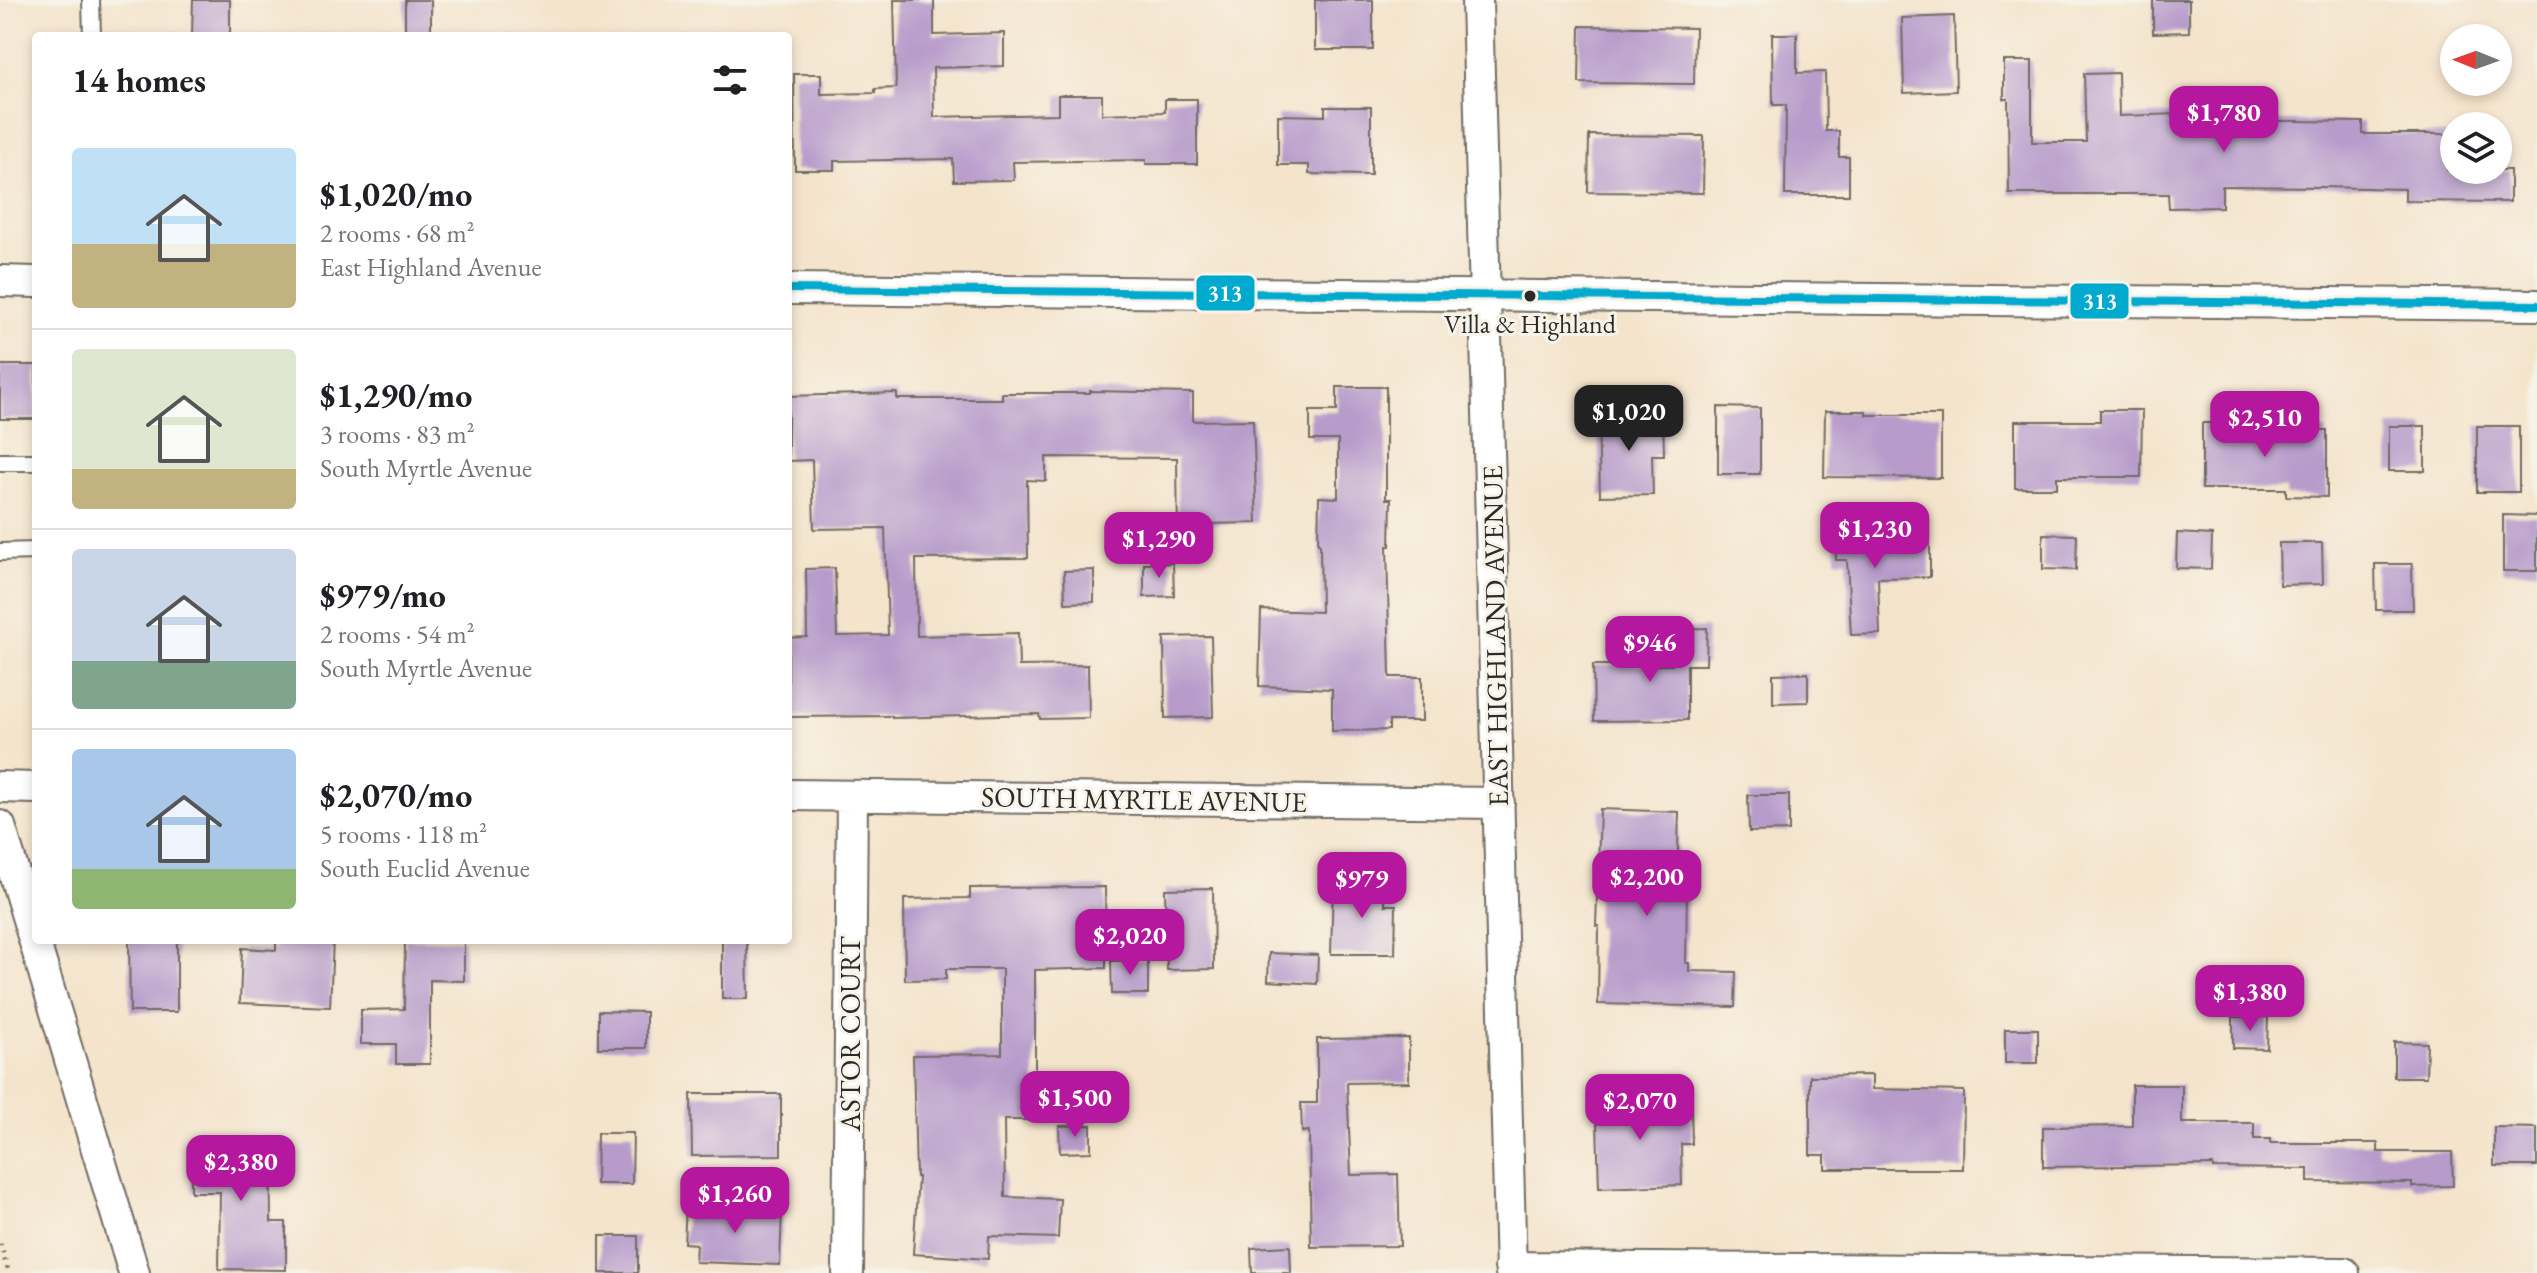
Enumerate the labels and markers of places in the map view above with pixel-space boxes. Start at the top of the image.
pin: $1,780 [2159,86,2289,154]
marker: Villa & Highland [1522,288,1538,304]
place label: Villa & Highland [1444,307,1617,341]
pin: $1,020 [1564,385,1694,453]
pin: $2,510 [2200,391,2330,459]
pin: $1,230 [1810,502,1940,570]
pin: $1,290 [1094,512,1224,580]
pin: $946 [1603,616,1697,684]
pin: $2,200 [1582,850,1712,918]
pin: $979 [1315,852,1409,920]
pin: $2,020 [1065,909,1195,977]
pin: $1,380 [2185,965,2315,1033]
pin: $1,500 [1010,1071,1140,1139]
pin: $2,070 [1575,1074,1705,1142]
pin: $2,380 [176,1135,306,1203]
pin: $1,260 [670,1167,800,1235]

